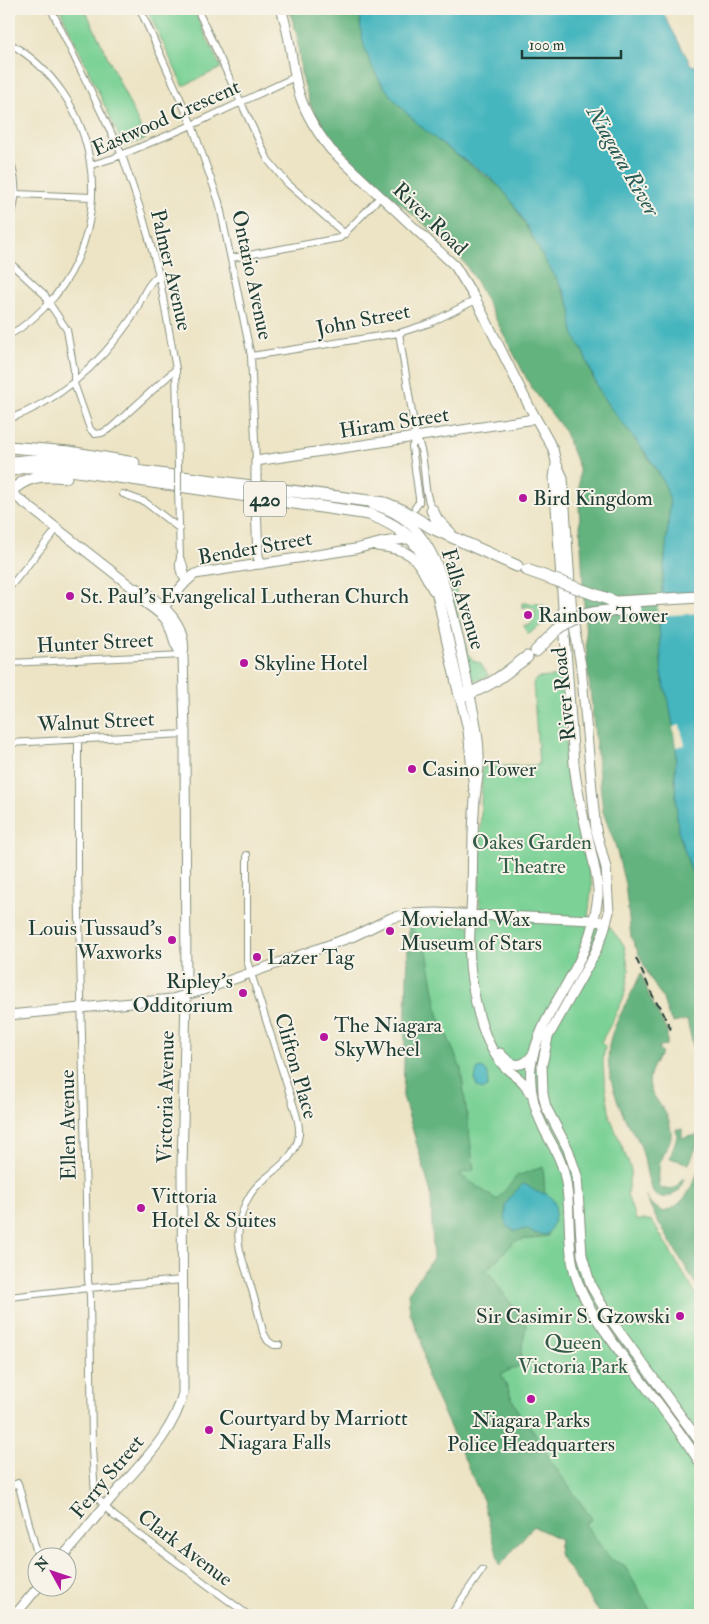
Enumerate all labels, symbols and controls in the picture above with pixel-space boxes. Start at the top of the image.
scale bar [522,28,620,60]
text: 100 m [529,36,565,55]
street label: Eastwood Crescent [88,73,244,163]
water label: Niagara River [580,100,667,223]
street label: River Road [387,177,474,262]
street label: Palmer Avenue [144,207,198,334]
street label: Ontario Avenue [225,208,279,343]
street label: John Street [313,298,412,343]
street label: Hiram Street [337,401,451,445]
road number: 420 [244,482,286,516]
place label: Bird Kingdom [533,485,653,512]
marker: Bird Kingdom [517,492,529,504]
street label: Bender Street [196,525,314,571]
street label: Falls Avenue [435,545,491,653]
place label: St. Paul's Evangelical Lutheran Church [80,583,409,610]
marker: St. Paul's Evangelical Lutheran Church [64,590,76,602]
place label: Rainbow Tower [538,602,668,629]
marker: Rainbow Tower [522,609,534,621]
street label: Hunter Street [36,626,154,660]
street label: River Road [546,645,582,742]
place label: Skyline Hotel [254,650,368,677]
marker: Skyline Hotel [238,657,250,669]
street label: Walnut Street [36,705,155,739]
place label: Casino Tower [422,756,536,783]
marker: Casino Tower [406,763,418,775]
park label: Oakes Garden Theatre [472,829,592,880]
place label: Movieland Wax Museum of Stars [400,906,542,957]
place label: Louis Tussaud's Waxworks [28,915,162,966]
marker: Movieland Wax Museum of Stars [384,925,396,937]
marker: Louis Tussaud's Waxworks [166,934,178,946]
place label: Lazer Tag [267,944,355,971]
marker: Lazer Tag [251,951,263,963]
place label: Ripley's Odditorium [132,968,233,1019]
marker: Ripley's Odditorium [237,987,249,999]
street label: Clifton Place [268,1010,324,1122]
place label: The Niagara SkyWheel [334,1012,442,1063]
street label: Victoria Avenue [151,1030,181,1164]
marker: The Niagara SkyWheel [318,1031,330,1043]
street label: Ellen Avenue [54,1069,82,1181]
place label: Vittoria Hotel & Suites [151,1183,276,1234]
marker: Vittoria Hotel & Suites [135,1202,147,1214]
place label: Sir Casimir S. Gzowski [476,1303,670,1330]
marker: Sir Casimir S. Gzowski [674,1310,686,1322]
park label: Queen Victoria Park [518,1329,628,1380]
marker: Niagara Parks Police Headquarters [525,1393,537,1405]
place label: Courtyard by Marriott Niagara Falls [219,1405,408,1456]
place label: Niagara Parks Police Headquarters [447,1407,615,1458]
marker: Courtyard by Marriott Niagara Falls [203,1424,215,1436]
street label: Ferry Street [64,1429,150,1525]
street label: Clark Avenue [132,1503,238,1593]
north arrow [28,1546,78,1596]
text: N [31,1553,53,1575]

